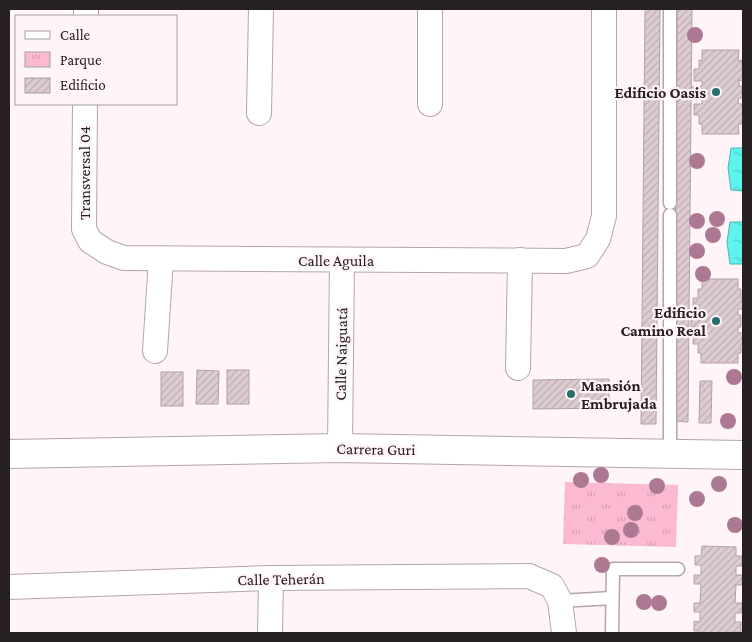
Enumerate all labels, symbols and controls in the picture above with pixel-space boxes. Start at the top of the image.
legend [15,15,178,105]
text: Calle [60,27,91,43]
text: Parque [60,52,102,69]
text: Edificio [60,77,106,93]
place label: Edificio Oasis [614,84,706,101]
marker: Edificio Oasis [710,86,722,98]
street label: Transversal 04 [76,126,93,220]
street label: Calle Aguila [298,252,375,270]
place label: Edificio Camino Real [620,304,706,339]
street label: Calle Naiguatá [332,307,351,401]
marker: Edificio Camino Real [710,315,722,327]
place label: Mansión Embrujada [581,377,657,413]
marker: Mansión Embrujada [565,388,577,400]
street label: Carrera Guri [336,440,416,458]
street label: Calle Teherán [237,570,325,588]

